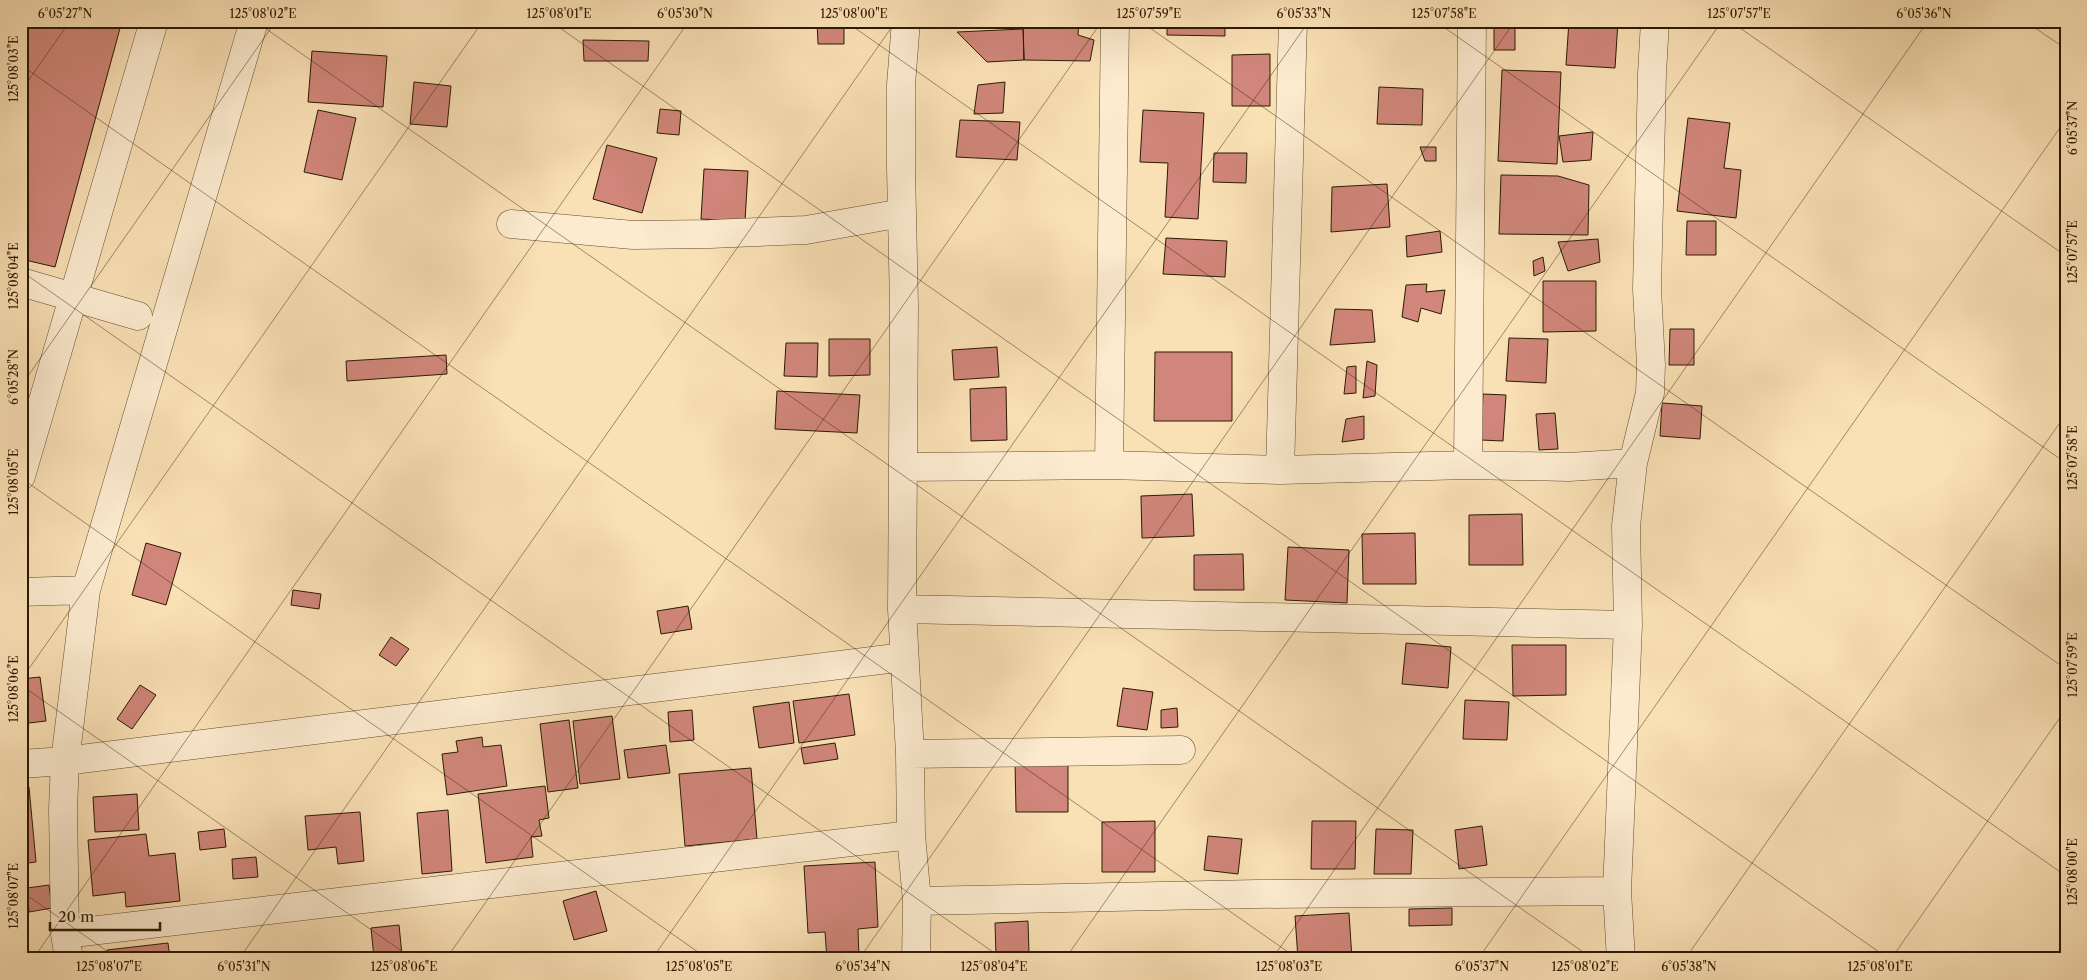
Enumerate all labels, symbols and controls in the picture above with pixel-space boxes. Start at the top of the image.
text: 6°05'27"N [38,6,92,21]
text: 125°08'02"E [230,6,296,21]
text: 125°08'01"E [527,6,592,21]
text: 6°05'30"N [657,6,713,21]
text: 125°08'00"E [820,6,888,21]
text: 125°07'59"E [1117,6,1181,21]
text: 6°05'33"N [1276,6,1332,21]
text: 125°07'58"E [1412,6,1476,21]
text: 125°07'57"E [1707,6,1771,21]
text: 6°05'36"N [1896,6,1952,21]
text: 125°08'03"E [6,36,21,102]
text: 6°05'37"N [2065,101,2080,155]
text: 125°07'57"E [2065,220,2080,284]
text: 125°08'04"E [6,243,21,309]
text: 6°05'28"N [6,349,21,405]
text: 125°07'58"E [2065,426,2080,490]
text: 125°08'05"E [6,449,21,515]
text: 125°07'59"E [2065,633,2080,697]
text: 125°08'06"E [6,656,21,722]
text: 125°08'00"E [2065,838,2080,906]
text: 125°08'07"E [6,863,21,929]
scale bar [50,900,160,932]
text: 20 m [58,907,94,926]
text: 125°08'07"E [76,959,142,974]
text: 6°05'31"N [217,959,271,974]
text: 125°08'06"E [371,959,437,974]
text: 125°08'05"E [666,959,732,974]
text: 6°05'34"N [835,959,891,974]
text: 125°08'04"E [961,959,1027,974]
text: 125°08'03"E [1256,959,1322,974]
text: 6°05'37"N [1455,959,1509,974]
text: 125°08'02"E [1552,959,1618,974]
text: 6°05'38"N [1661,959,1717,974]
text: 125°08'01"E [1848,959,1913,974]

